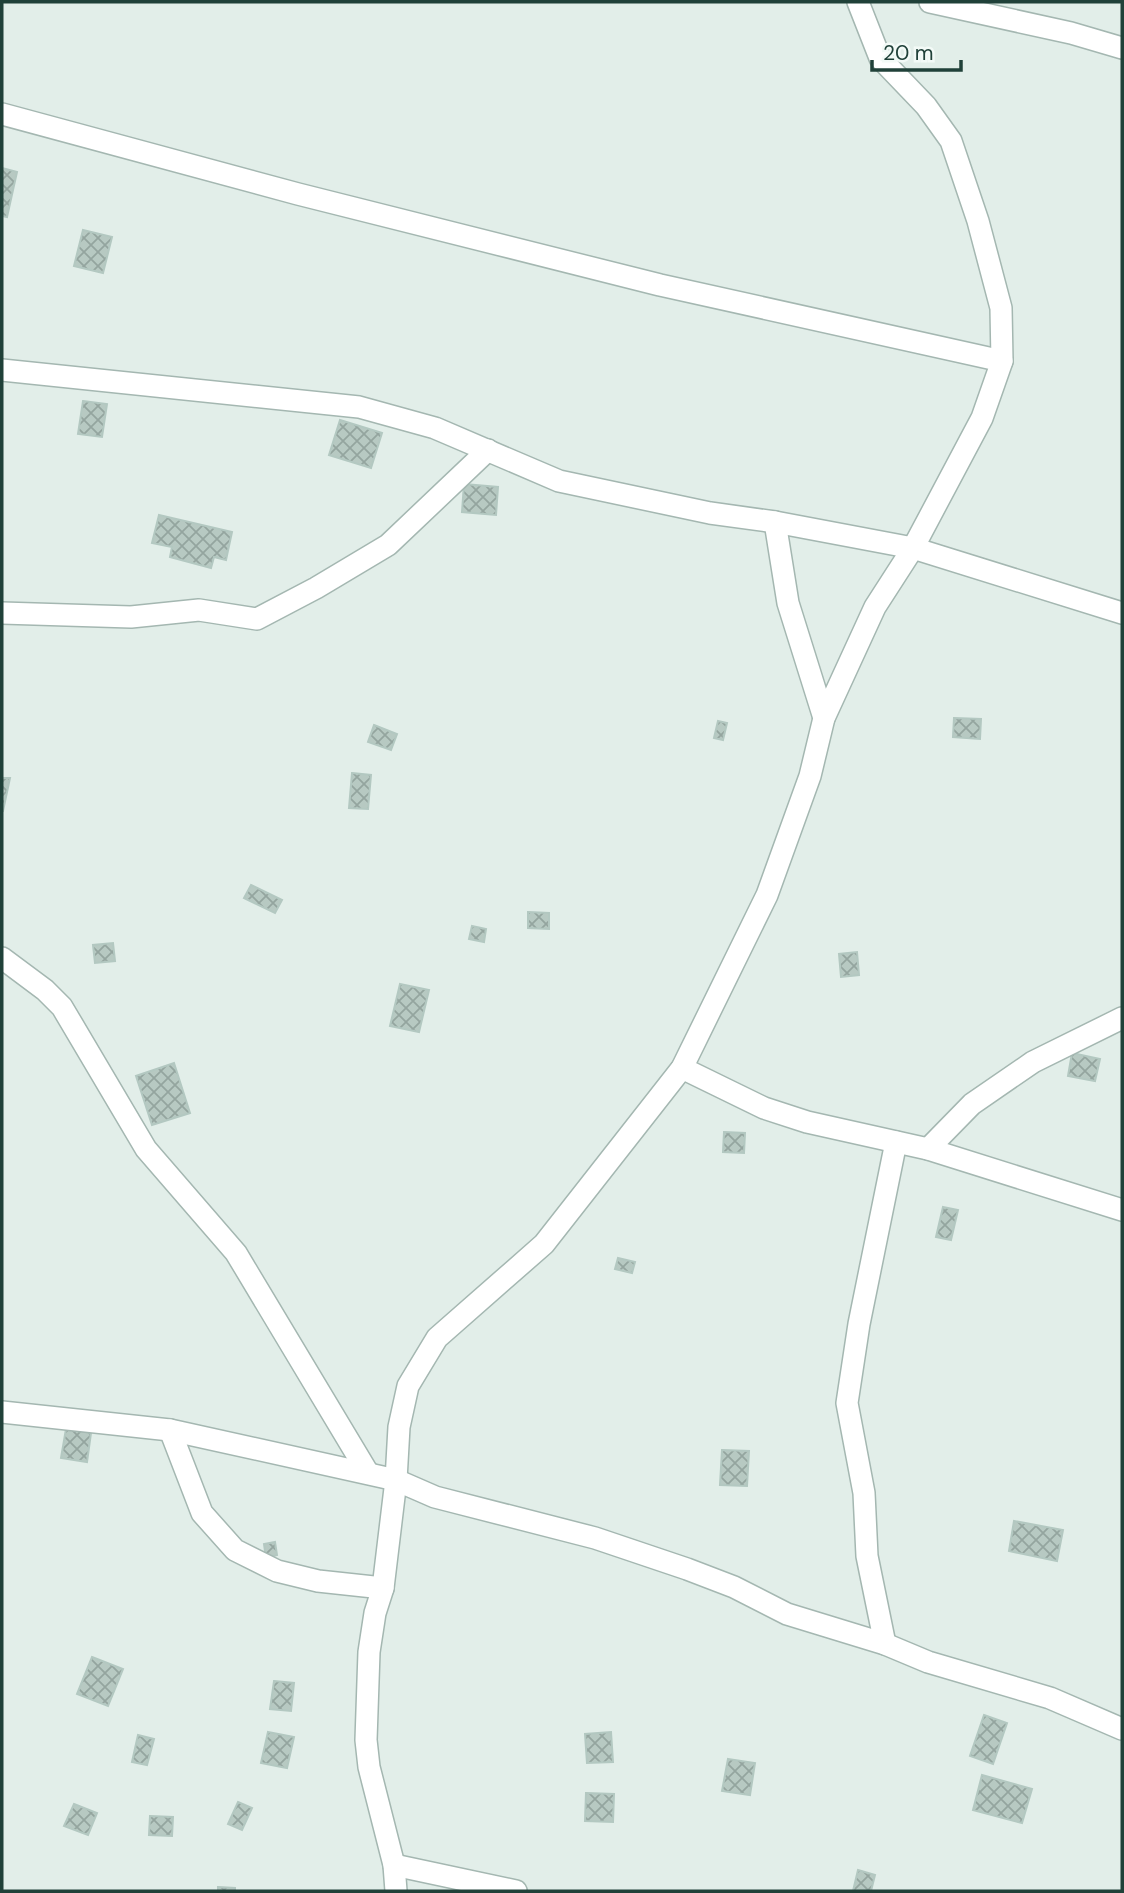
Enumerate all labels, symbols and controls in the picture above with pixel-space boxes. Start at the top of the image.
scale bar [872,28,961,72]
text: 20 m [883,39,934,67]

